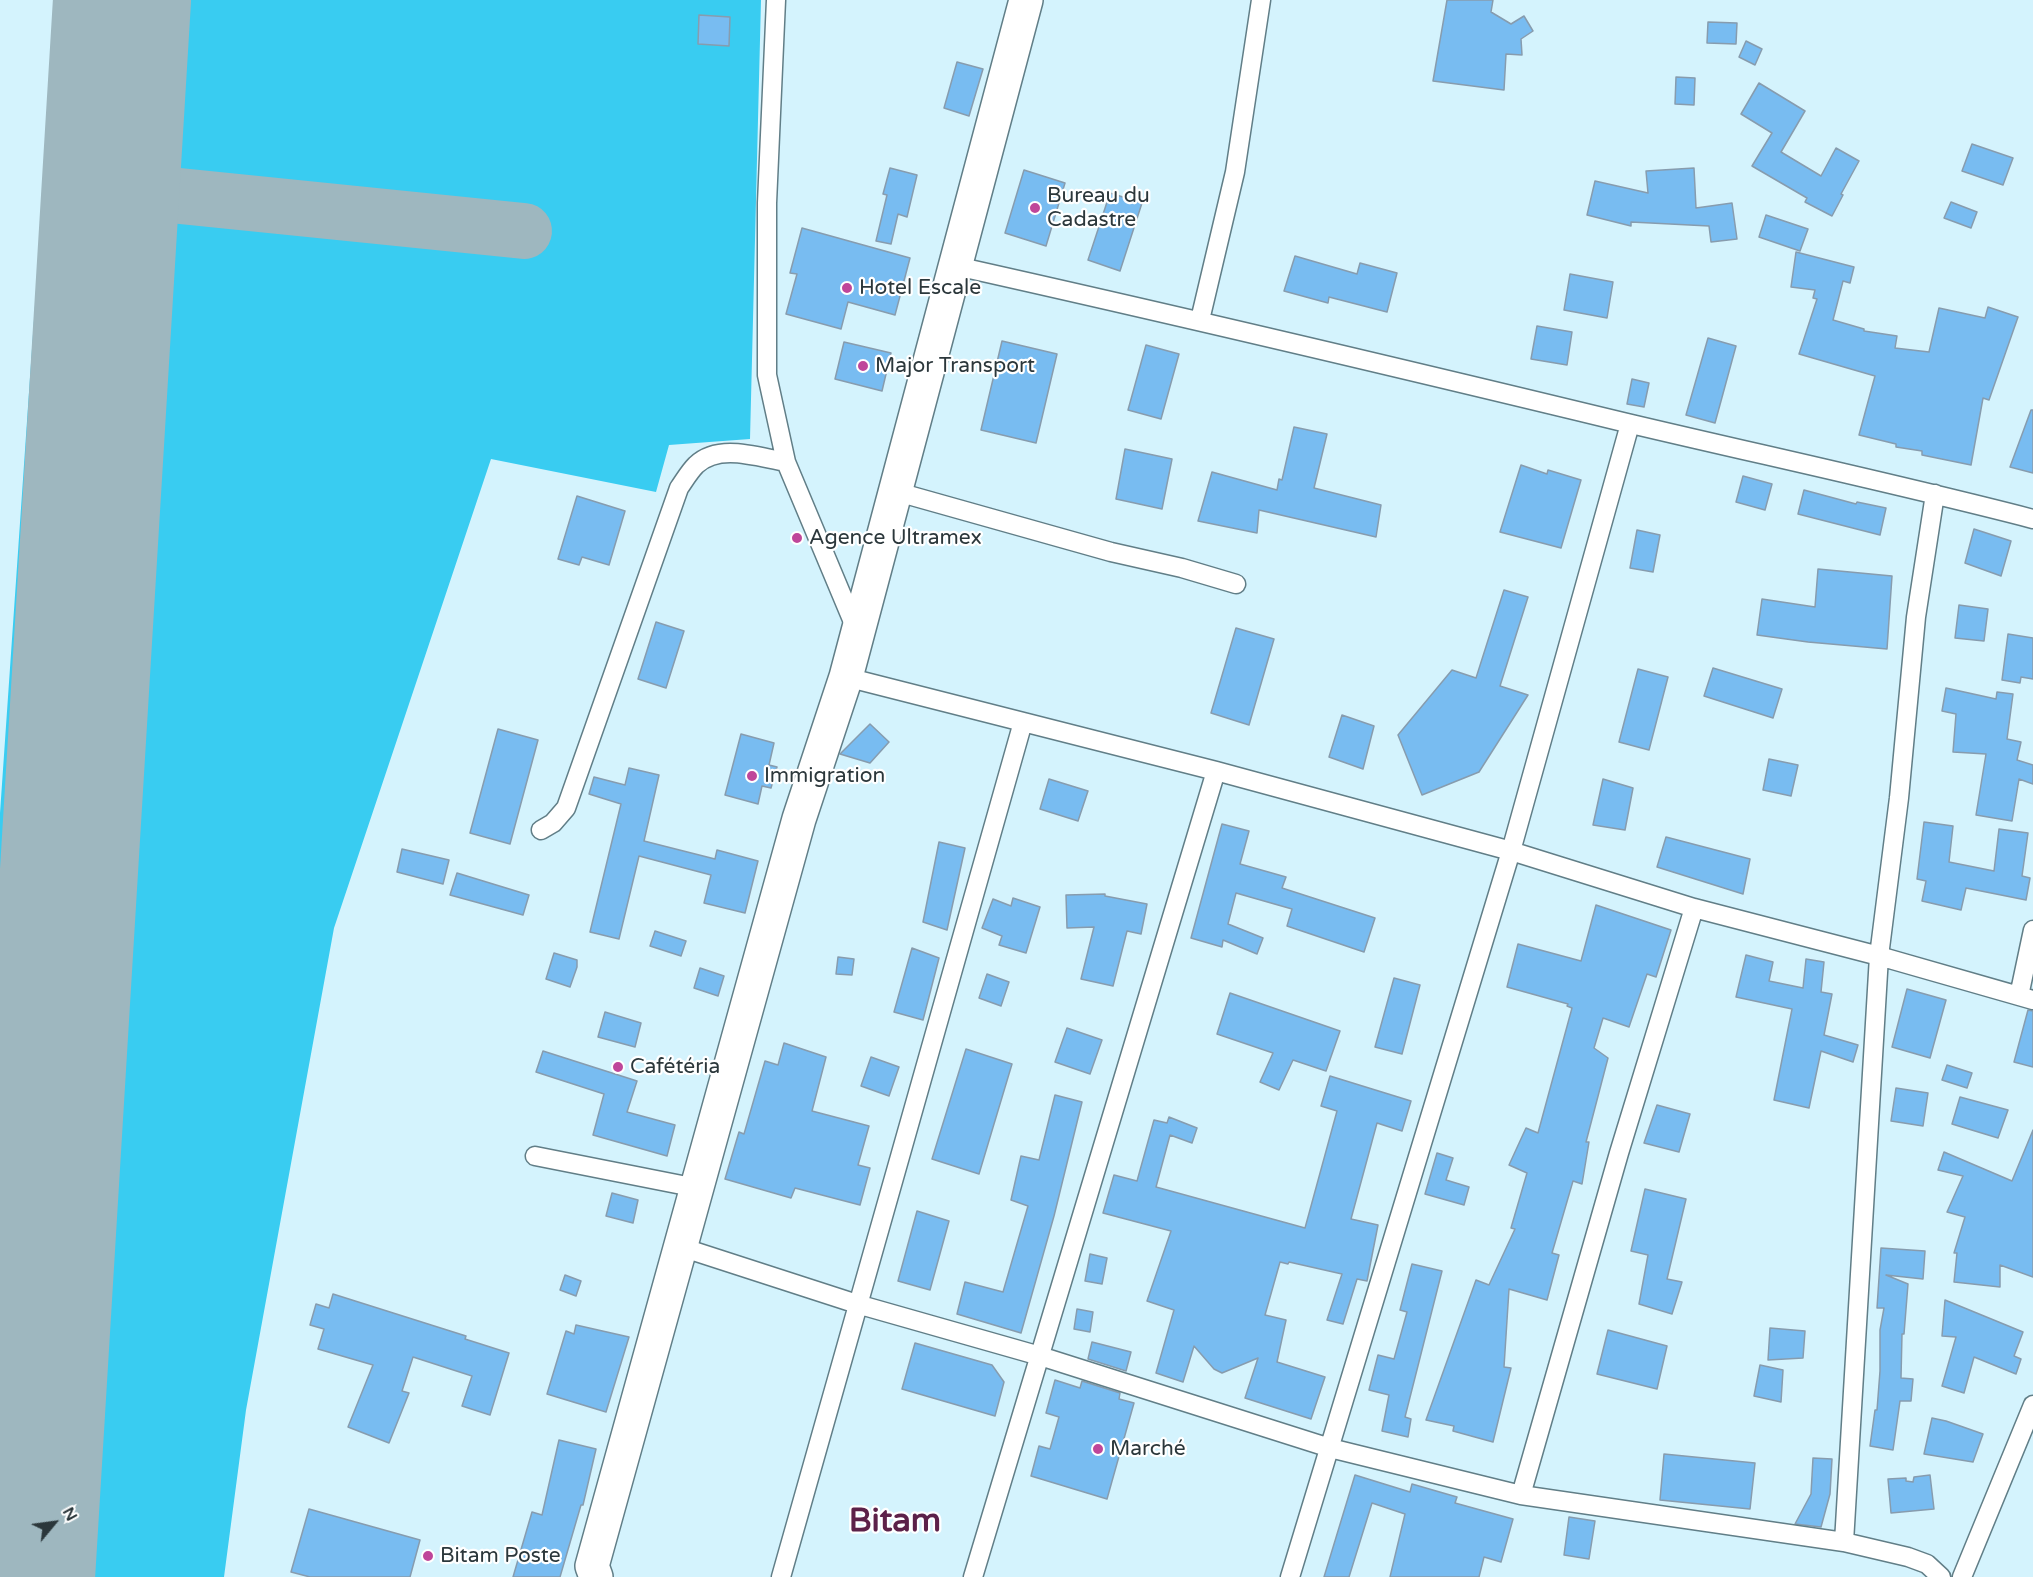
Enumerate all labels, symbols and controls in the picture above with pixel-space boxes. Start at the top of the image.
place label: Bureau du Cadastre [1047,183,1150,233]
marker: Bureau du Cadastre [1028,201,1042,215]
place label: Hotel Escale [859,275,981,301]
marker: Hotel Escale [840,281,854,295]
place label: Major Transport [875,353,1035,379]
marker: Major Transport [856,359,870,373]
place label: Agence Ultramex [809,525,982,551]
marker: Agence Ultramex [790,531,804,545]
place label: Immigration [764,763,885,789]
marker: Immigration [745,769,759,783]
place label: Cafétéria [630,1054,720,1080]
marker: Cafétéria [611,1060,625,1074]
place label: Marché [1110,1436,1186,1462]
marker: Marché [1091,1442,1105,1456]
north arrow [24,1493,84,1553]
district label: Bitam [849,1502,941,1542]
text: N [58,1504,82,1525]
place label: Bitam Poste [440,1543,561,1569]
marker: Bitam Poste [421,1549,435,1563]

